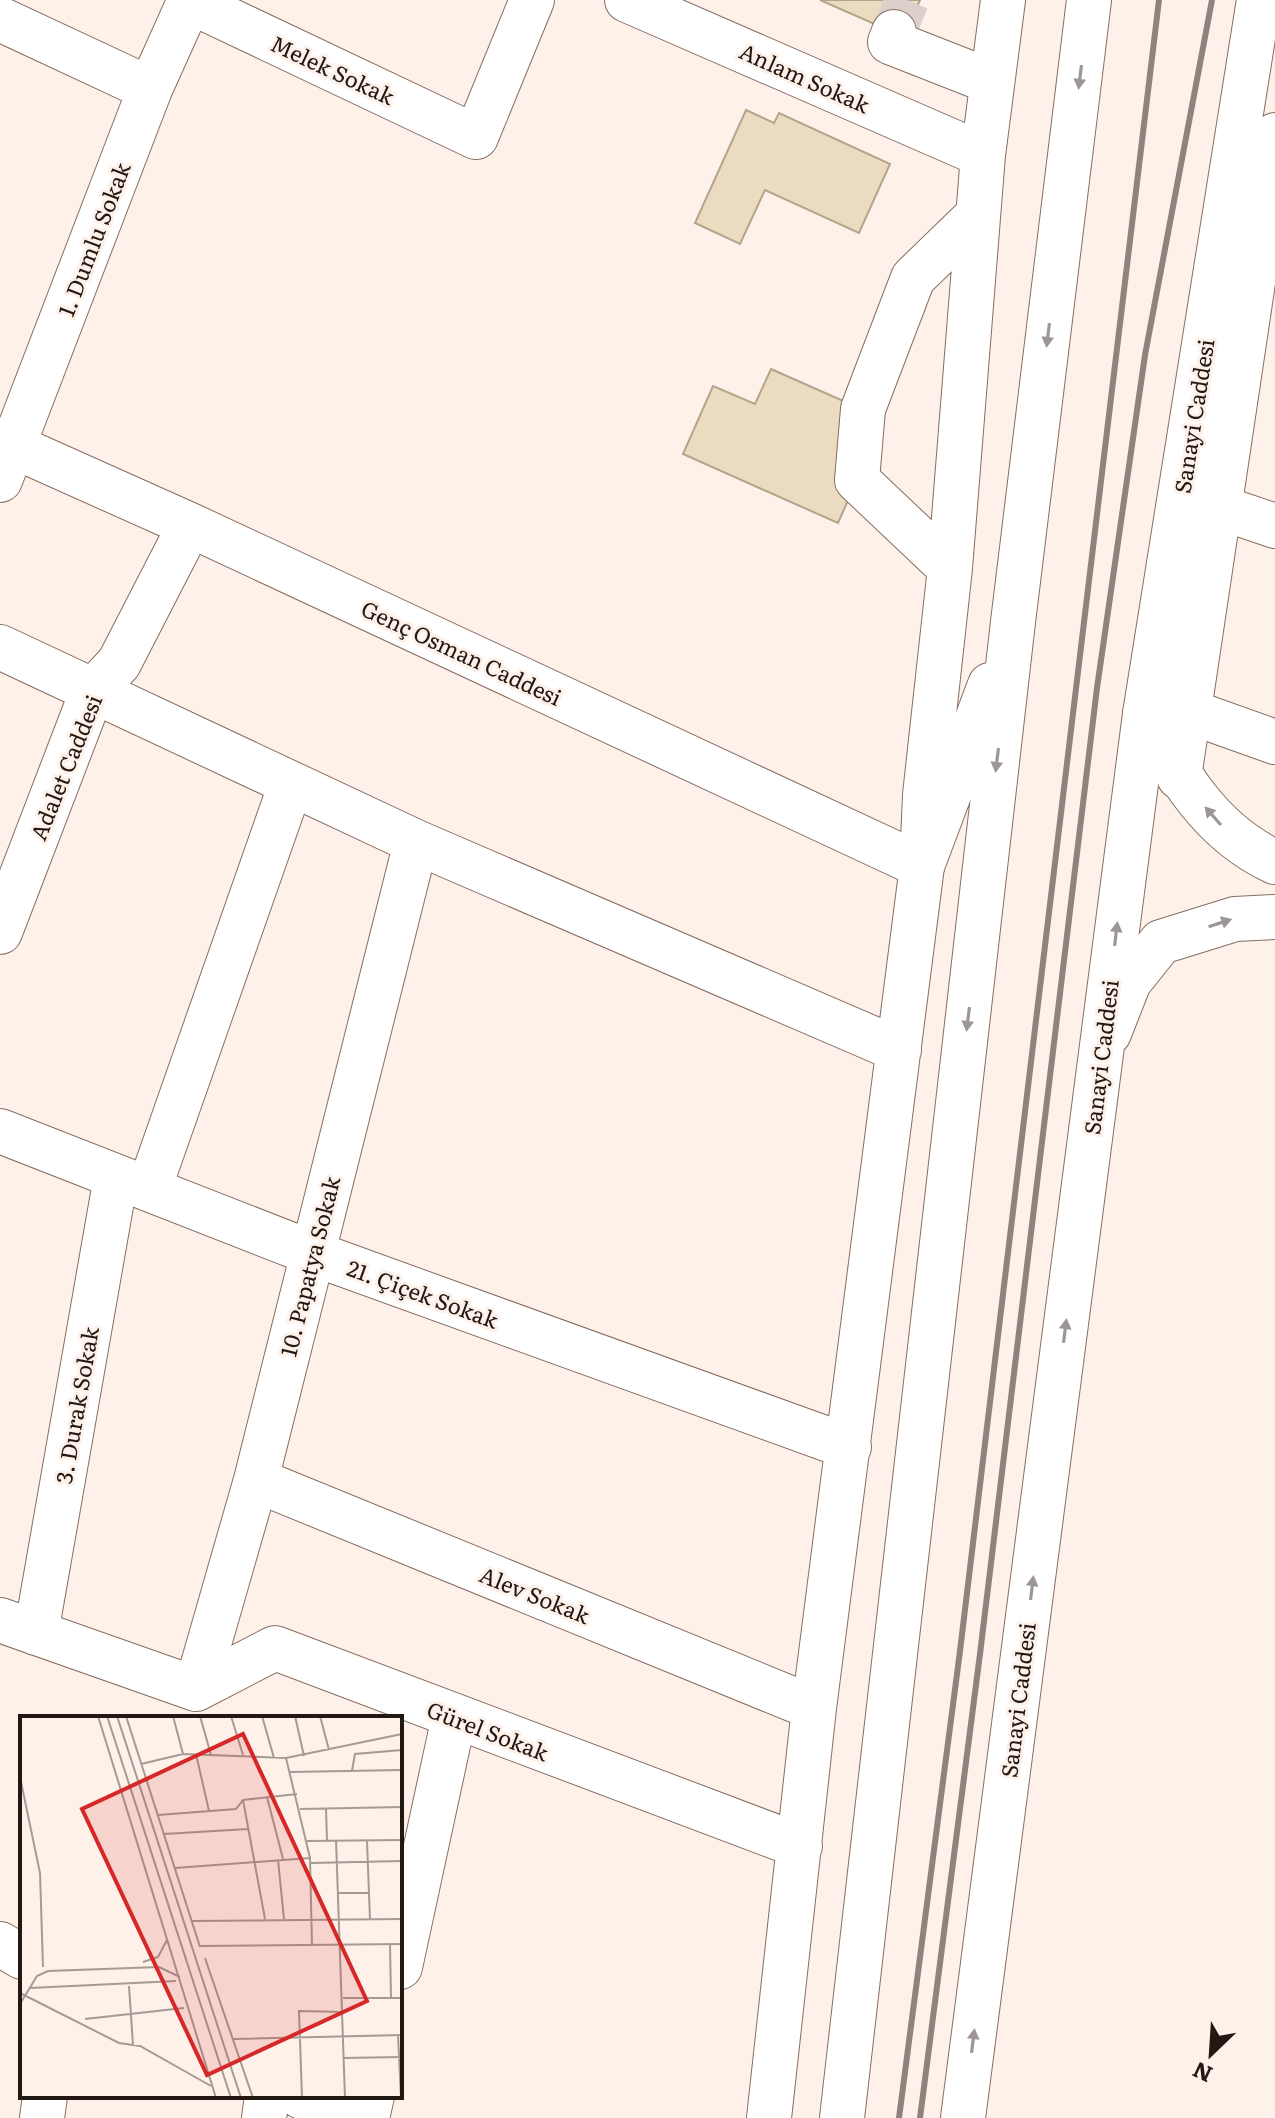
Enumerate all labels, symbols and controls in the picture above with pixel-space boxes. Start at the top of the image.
street label: Melek Sokak [266,26,401,112]
street label: Anlam Sokak [735,34,876,121]
one-way arrow [1073,65,1086,90]
street label: 1. Dumlu Sokak [48,157,138,321]
one-way arrow [1042,323,1055,348]
street label: Sanayi Caddesi [1165,336,1221,496]
street label: Genç Osman Caddesi [356,591,568,713]
street label: Adalet Caddesi [21,689,109,845]
one-way arrow [991,748,1004,773]
one-way arrow [1204,807,1222,826]
one-way arrow [1208,917,1232,929]
one-way arrow [1110,921,1123,946]
street label: Sanayi Caddesi [1074,978,1126,1136]
one-way arrow [961,1007,974,1032]
street label: 10. Papatya Sokak [271,1172,348,1360]
street label: 21. Çiçek Sokak [343,1250,504,1336]
one-way arrow [1059,1318,1072,1343]
street label: 3. Durak Sokak [46,1323,106,1486]
street label: Alev Sokak [475,1557,596,1631]
one-way arrow [1025,1576,1038,1601]
street label: Sanayi Caddesi [991,1621,1043,1779]
street label: Gürel Sokak [422,1692,554,1769]
inset map [20,1716,402,2098]
north arrow [1171,2014,1251,2094]
one-way arrow [967,2028,980,2053]
text: N [1187,2055,1217,2092]

